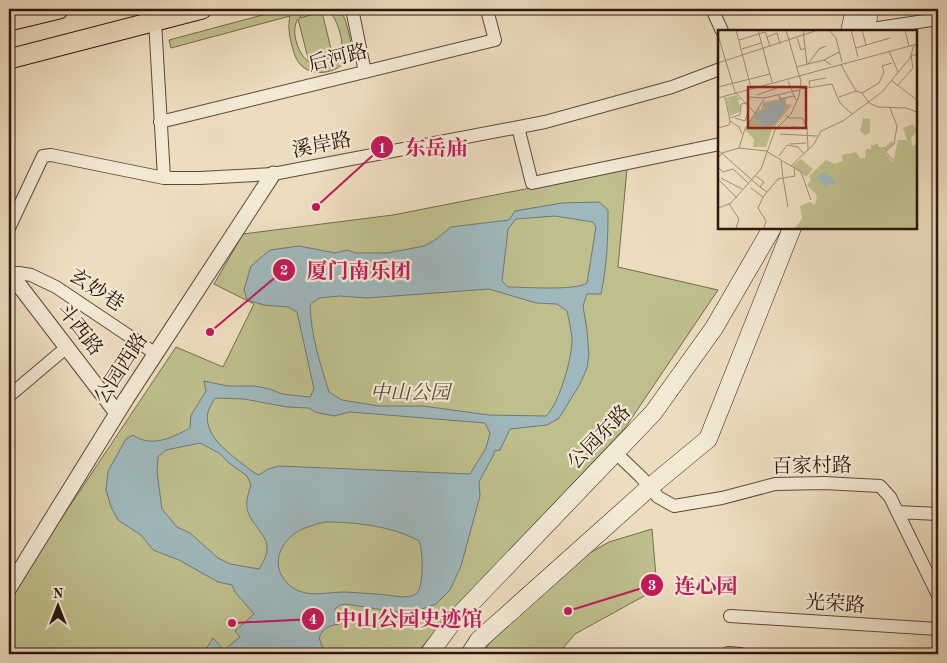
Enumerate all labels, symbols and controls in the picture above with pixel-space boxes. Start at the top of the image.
inset map [718,30,917,229]
street label: 后河路 [306,40,370,76]
street label: 溪岸路 [290,128,353,162]
callout: 东岳庙 [369,129,477,165]
text: 东岳庙 [405,136,468,160]
text: 1 [378,142,386,157]
callout: 厦门南乐团 [272,252,422,288]
text: 厦门南乐团 [307,260,412,283]
text: 2 [280,264,288,279]
street label: 玄妙巷 [65,265,128,316]
street label: 斗西路 [53,299,107,360]
street label: 公园西路 [90,329,152,408]
park label: 中山公园 [370,382,453,404]
street label: 公园东路 [564,401,635,474]
street label: 百家村路 [772,454,852,478]
callout: 连心园 [639,567,747,603]
text: 连心园 [675,575,738,598]
text: 3 [648,579,656,594]
north arrow [32,580,82,630]
text: N [53,587,64,601]
street label: 光荣路 [804,591,866,617]
callout: 中山公园史迹馆 [300,601,492,637]
text: 中山公园史迹馆 [336,607,483,631]
text: 4 [309,613,317,628]

